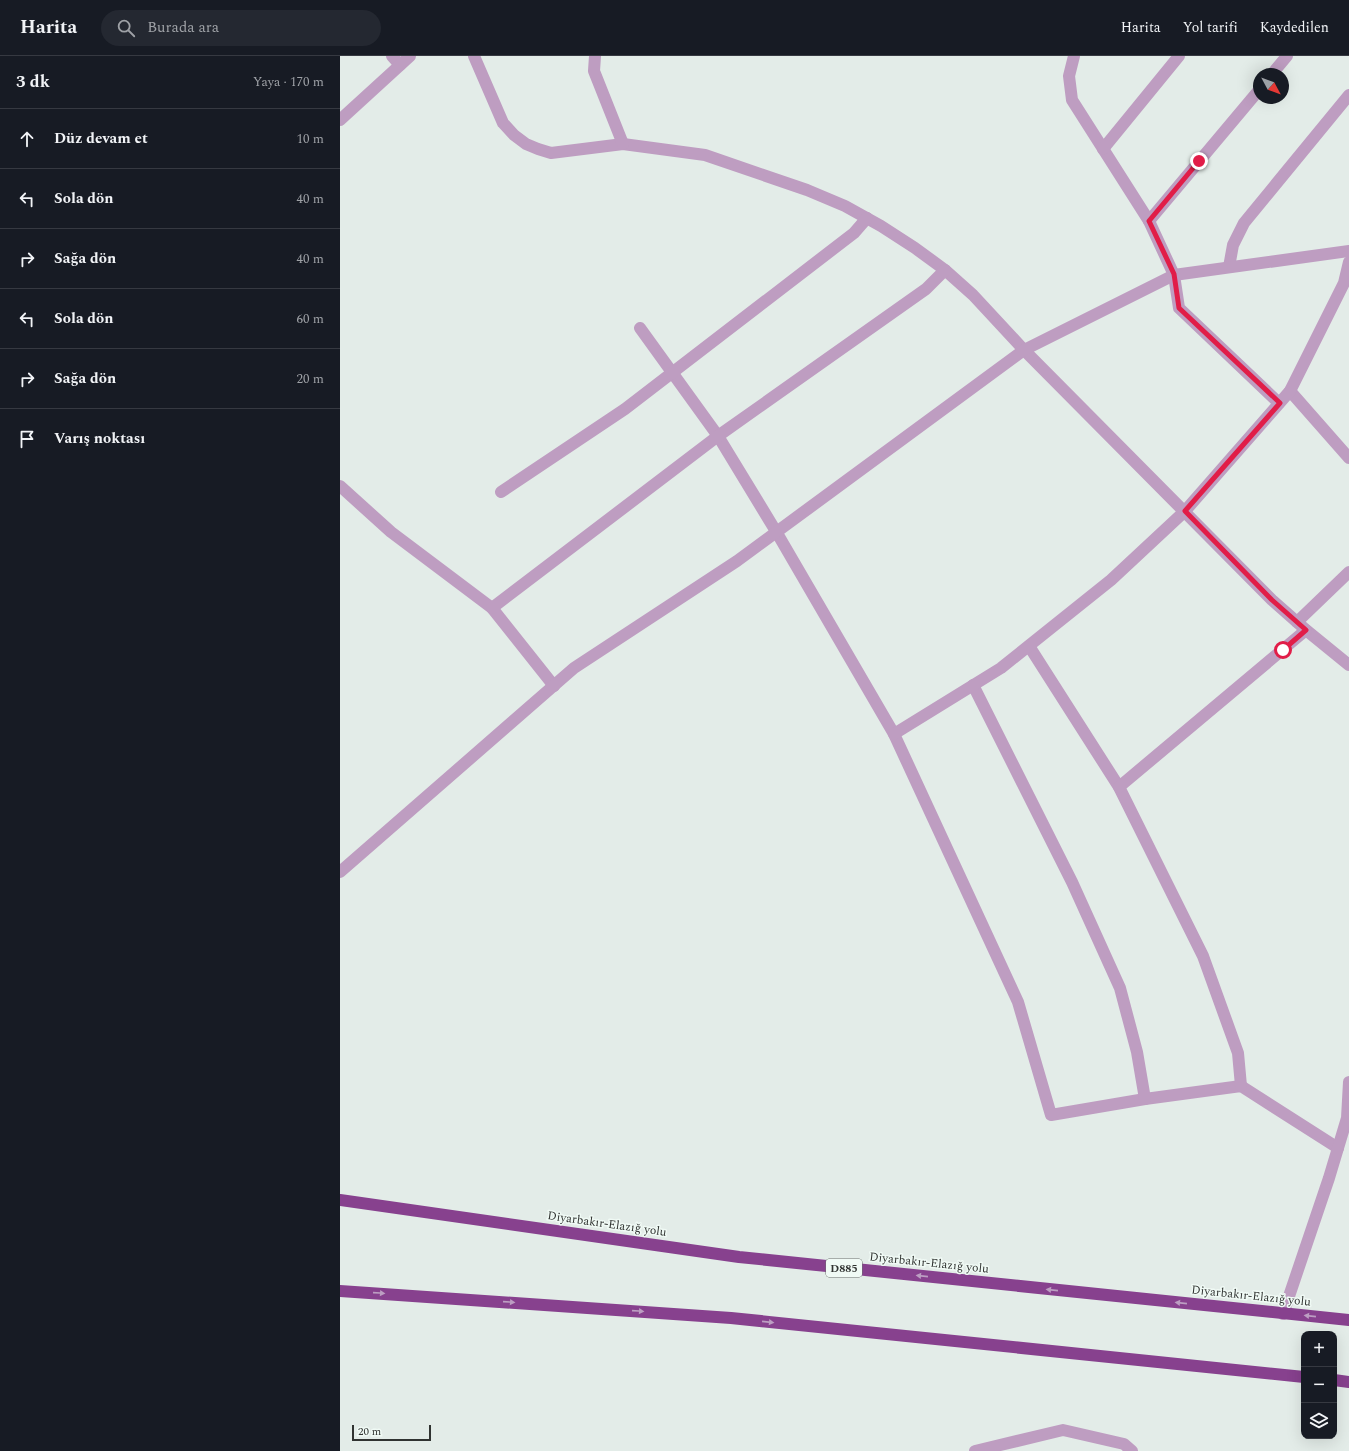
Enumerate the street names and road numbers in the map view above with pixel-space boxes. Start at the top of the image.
street label: Diyarbakır-Elazığ yolu [546,1206,668,1242]
street label: Diyarbakır-Elazığ yolu [868,1247,990,1279]
road number: D885 [826,1259,862,1277]
street label: Diyarbakır-Elazığ yolu [1190,1280,1312,1312]

